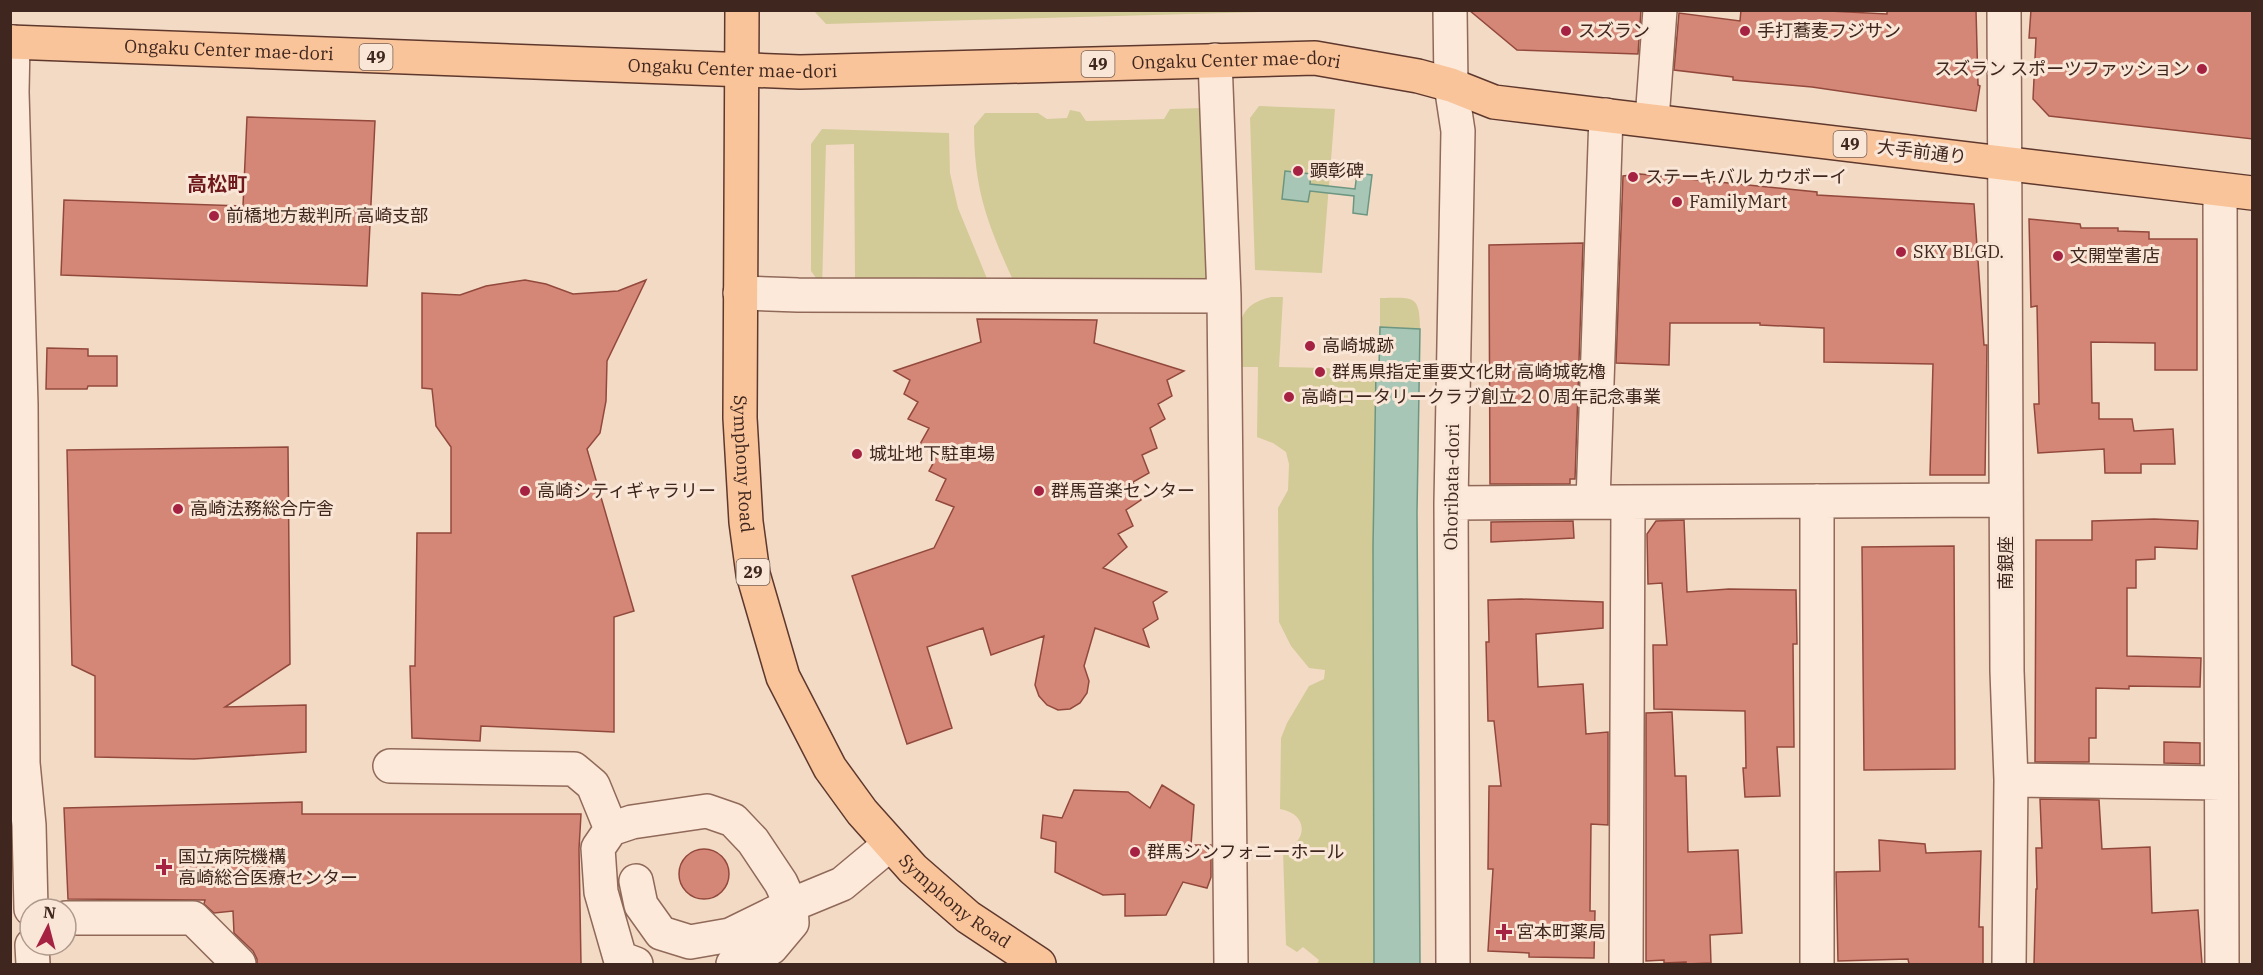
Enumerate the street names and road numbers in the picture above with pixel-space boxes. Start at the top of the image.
street label: Ongaku Center mae-dori [124,34,334,65]
road number: 49 [360,44,392,70]
street label: Ongaku Center mae-dori [1131,46,1343,74]
road number: 49 [1082,51,1114,77]
street label: Ongaku Center mae-dori [627,53,838,83]
road number: 49 [1834,131,1866,157]
street label: 大手前通り [1876,135,1968,168]
street label: Symphony Road [729,395,759,534]
street label: Ohoribata-dori [1439,423,1464,551]
street label: 南銀座 [1994,536,2017,590]
road number: 29 [736,559,770,585]
street label: Symphony Road [894,849,1015,953]

